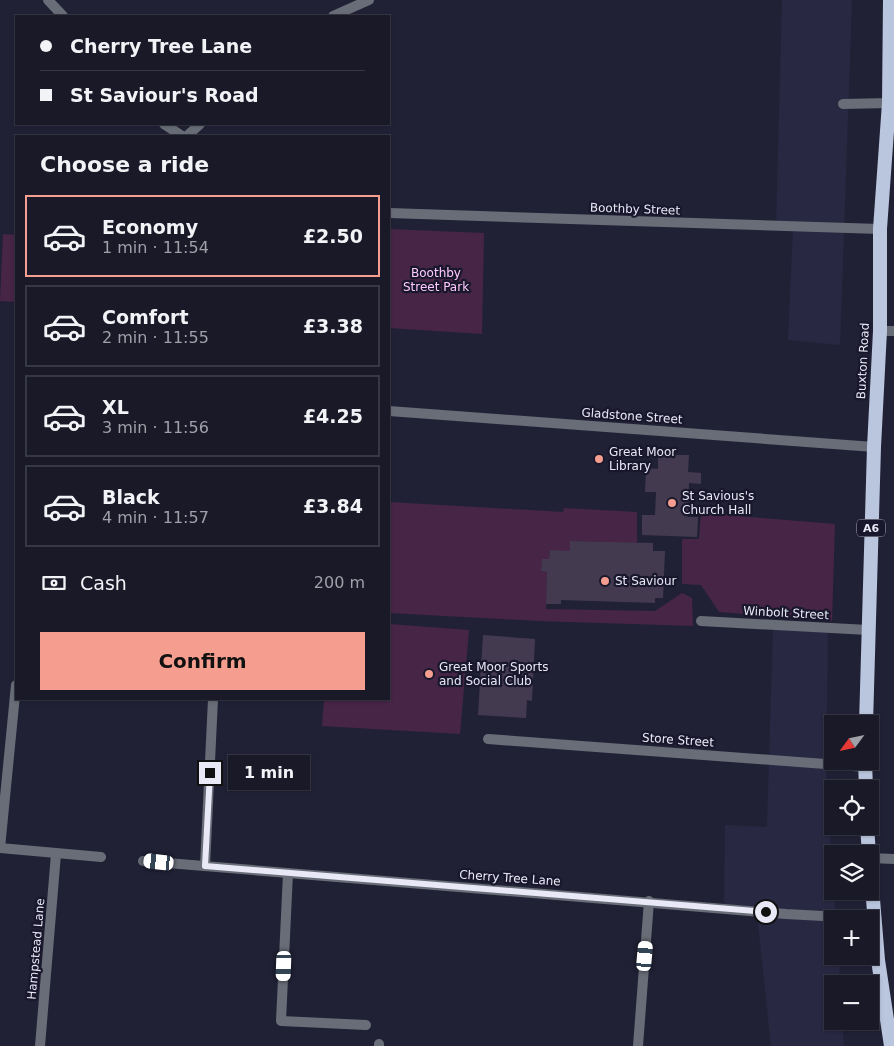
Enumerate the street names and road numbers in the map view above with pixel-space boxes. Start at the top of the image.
street label: Boothby Street [590,200,681,218]
street label: Buxton Road [854,322,872,400]
street label: Gladstone Street [581,405,683,427]
road number: A6 [857,520,885,536]
street label: Winbolt Street [743,604,830,622]
street label: Store Street [642,731,715,750]
street label: Cherry Tree Lane [459,867,561,889]
street label: Hampstead Lane [25,898,47,1000]

